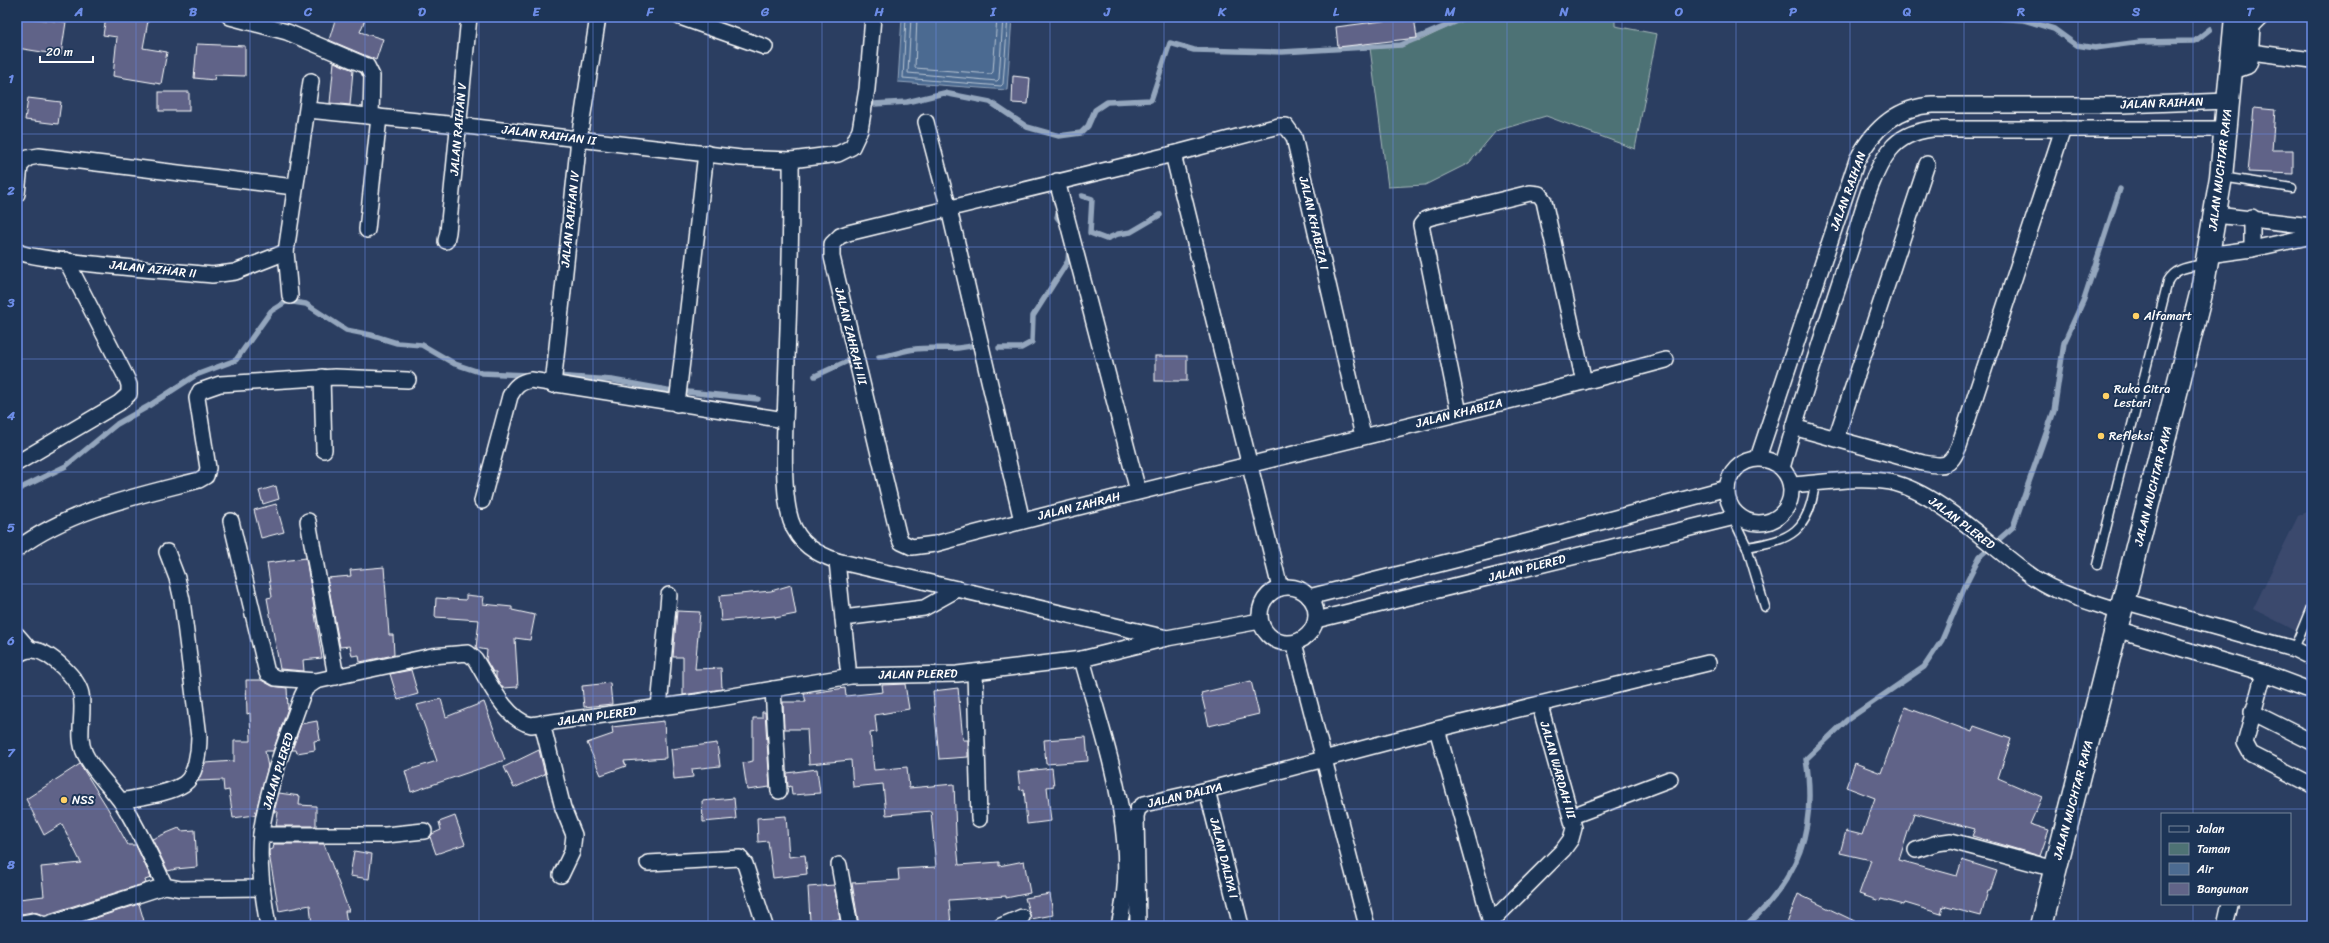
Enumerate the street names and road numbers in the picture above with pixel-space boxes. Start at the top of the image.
street label: JALAN RAIHAN V [443,81,473,177]
street label: JALAN RAIHAN [2119,91,2204,115]
street label: JALAN MUCHTAR RAYA [2201,108,2238,233]
street label: JALAN RAIHAN II [500,118,598,152]
street label: JALAN RAIHAN [1823,148,1873,235]
street label: JALAN RAIHAN IV [554,169,586,269]
street label: JALAN KHABIZA I [1292,173,1336,272]
street label: JALAN AZHAR II [107,253,198,285]
street label: JALAN ZAHRAH III [828,284,874,388]
street label: JALAN KHABIZA [1412,392,1505,435]
street label: JALAN MUCHTAR RAYA [2127,424,2179,549]
street label: JALAN ZAHRAH [1034,485,1123,527]
street label: JALAN PLERED [1923,490,2001,556]
street label: JALAN PLERED [1485,548,1569,588]
street label: JALAN PLERED [877,662,958,686]
street label: JALAN PLERED [555,700,638,733]
street label: JALAN WARDAH III [1533,718,1583,823]
street label: JALAN PLERED [256,729,300,813]
street label: JALAN MUCHTAR RAYA [2046,738,2100,863]
street label: JALAN DALIYA [1144,776,1225,815]
street label: JALAN DALIYA I [1203,814,1245,901]

